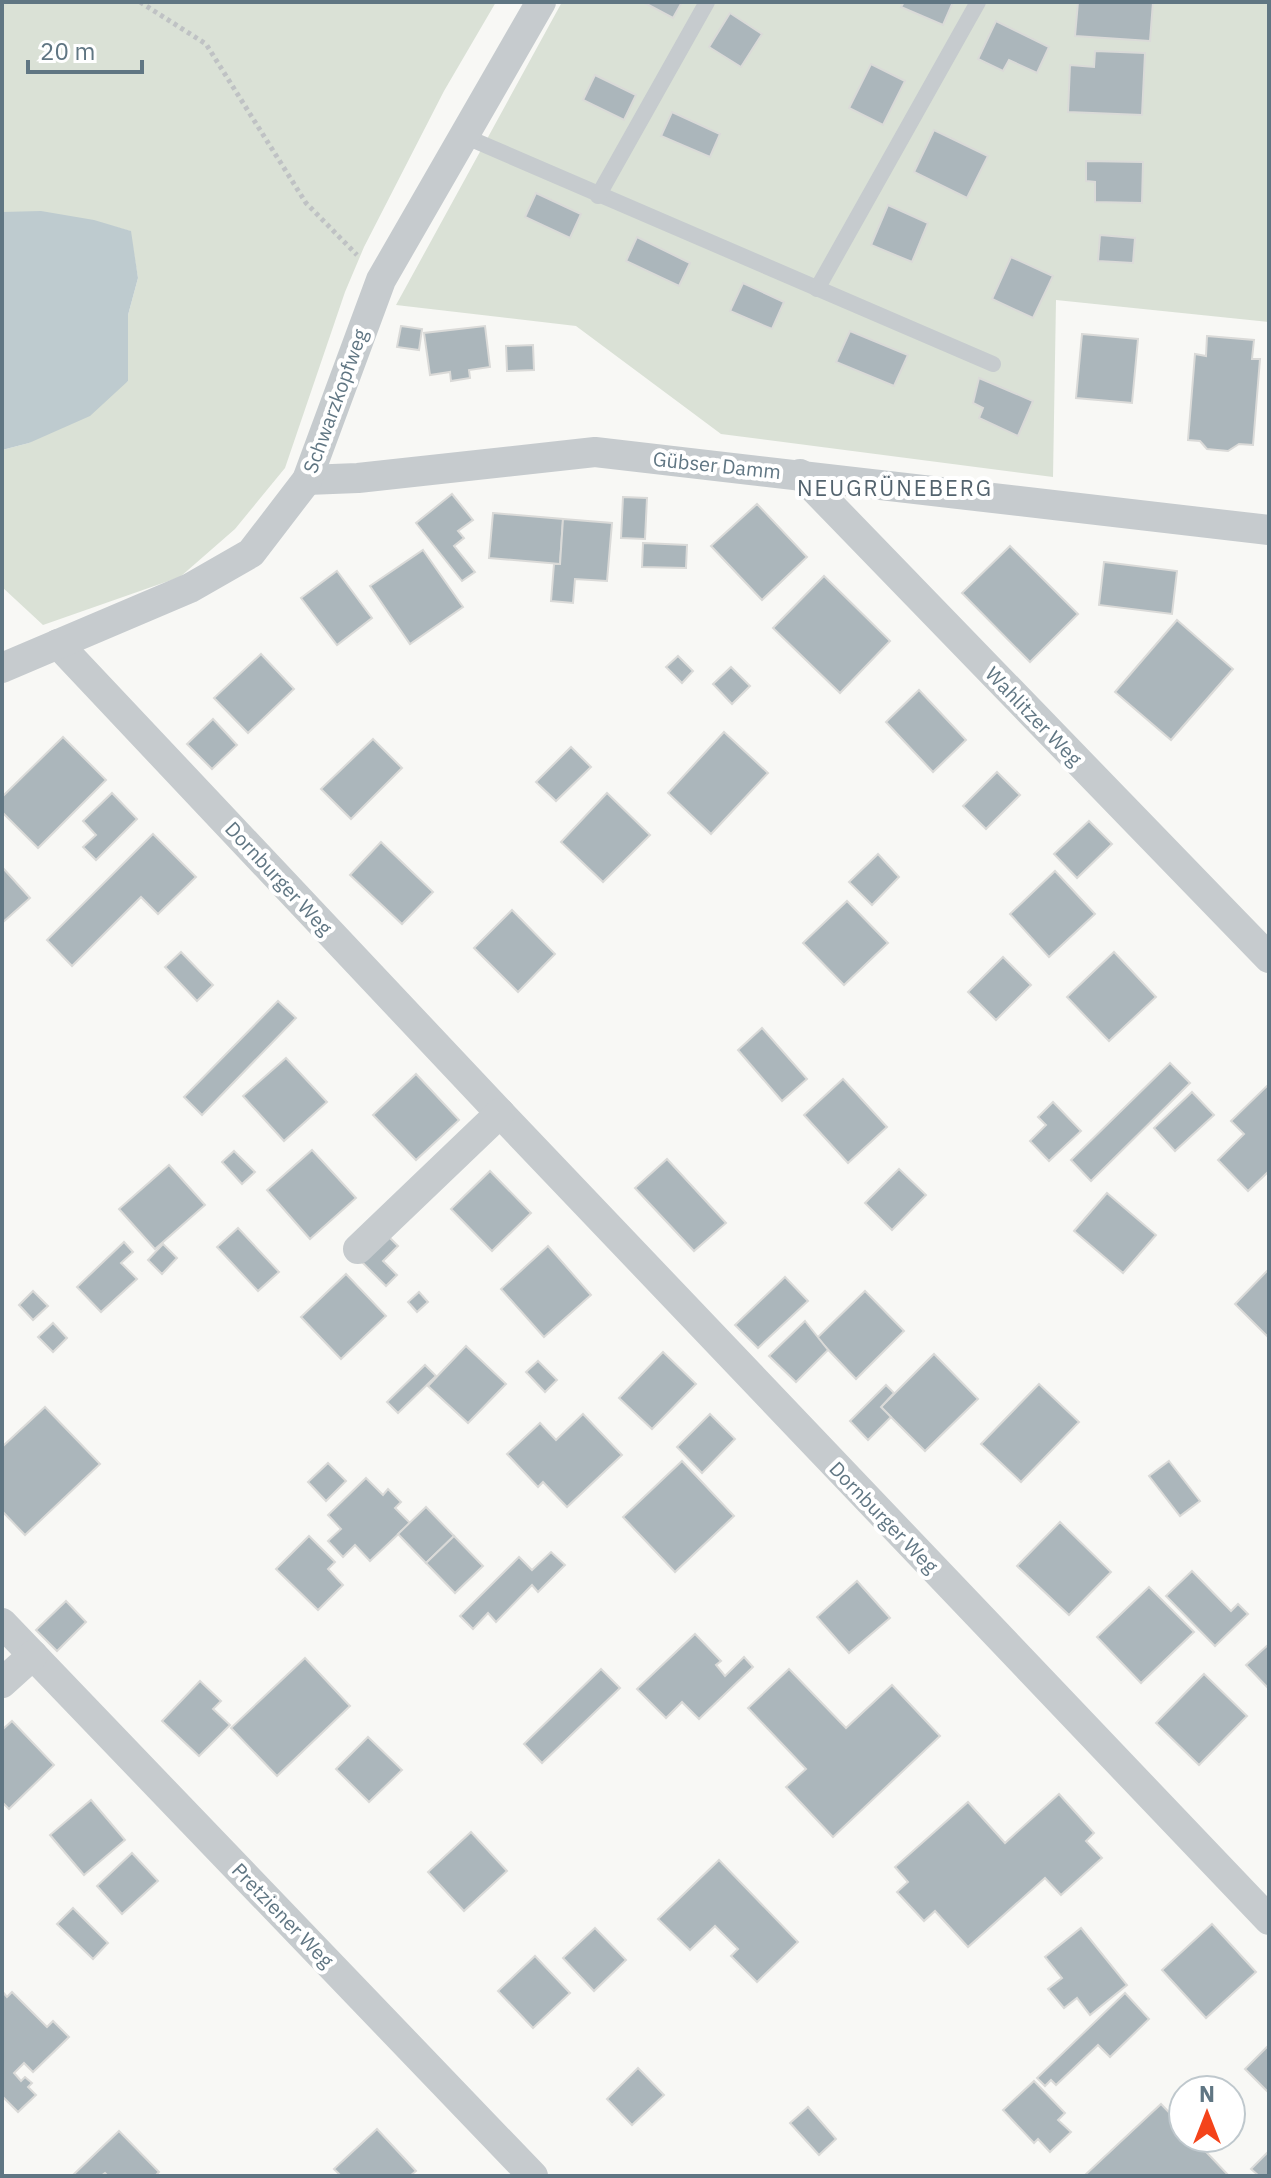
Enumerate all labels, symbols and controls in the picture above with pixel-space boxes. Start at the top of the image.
scale bar [28,24,142,74]
text: 20 m [40,35,95,67]
street label: Schwarzkopfweg [296,325,374,477]
street label: Gübser Damm [652,445,782,485]
district label: NEUGRÜNEBERG [797,473,993,502]
street label: Wahlitzer Weg [980,660,1089,772]
street label: Dornburger Weg [219,816,339,941]
street label: Dornburger Weg [824,1455,945,1579]
street label: Pretziener Weg [226,1857,340,1974]
north arrow [1167,2074,1247,2154]
text: N [1199,2079,1215,2108]

